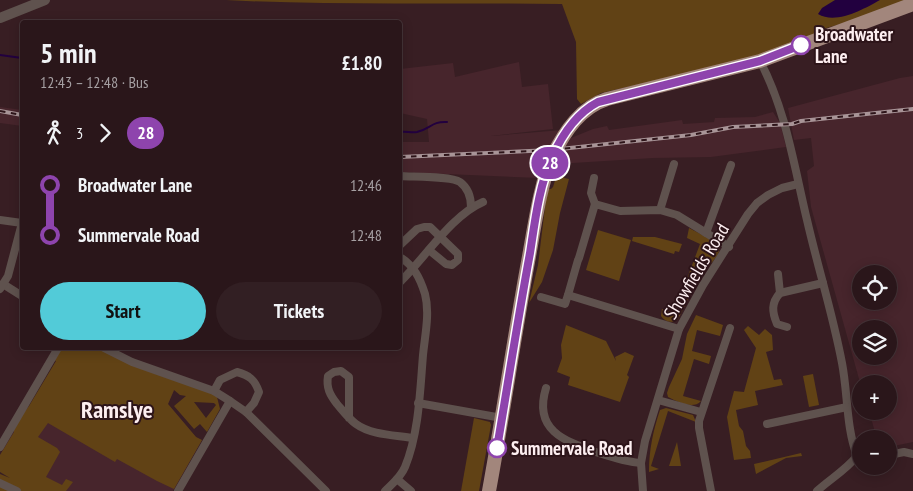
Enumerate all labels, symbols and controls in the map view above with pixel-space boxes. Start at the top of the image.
place label: Broadwater Lane [815,22,893,68]
text: 5 min [40,34,97,71]
marker: Broadwater Lane [791,35,811,55]
text: £1.80 [342,51,382,75]
text: 12:43 – 12:48 · Bus [40,72,148,92]
icon: walk [40,119,68,147]
icon: forward [91,119,119,147]
text: 28 [137,121,154,144]
text: 3 [76,123,83,143]
line badge: 28 [528,147,572,179]
text: 28 [541,151,559,174]
text: Broadwater Lane [78,173,193,197]
text: 12:46 [350,175,382,195]
street label: Showfields Road [658,219,734,323]
text: Summervale Road [78,223,199,247]
text: 12:48 [350,225,382,245]
map controls [852,265,897,475]
button: locate [852,265,897,310]
button: Start [40,282,206,340]
button: Tickets [216,282,382,340]
button: layers [852,320,897,365]
button: + [852,375,897,420]
district label: Ramslye [81,394,153,425]
button: − [852,430,897,475]
place label: Summervale Road [511,436,632,460]
marker: Summervale Road [487,438,507,458]

